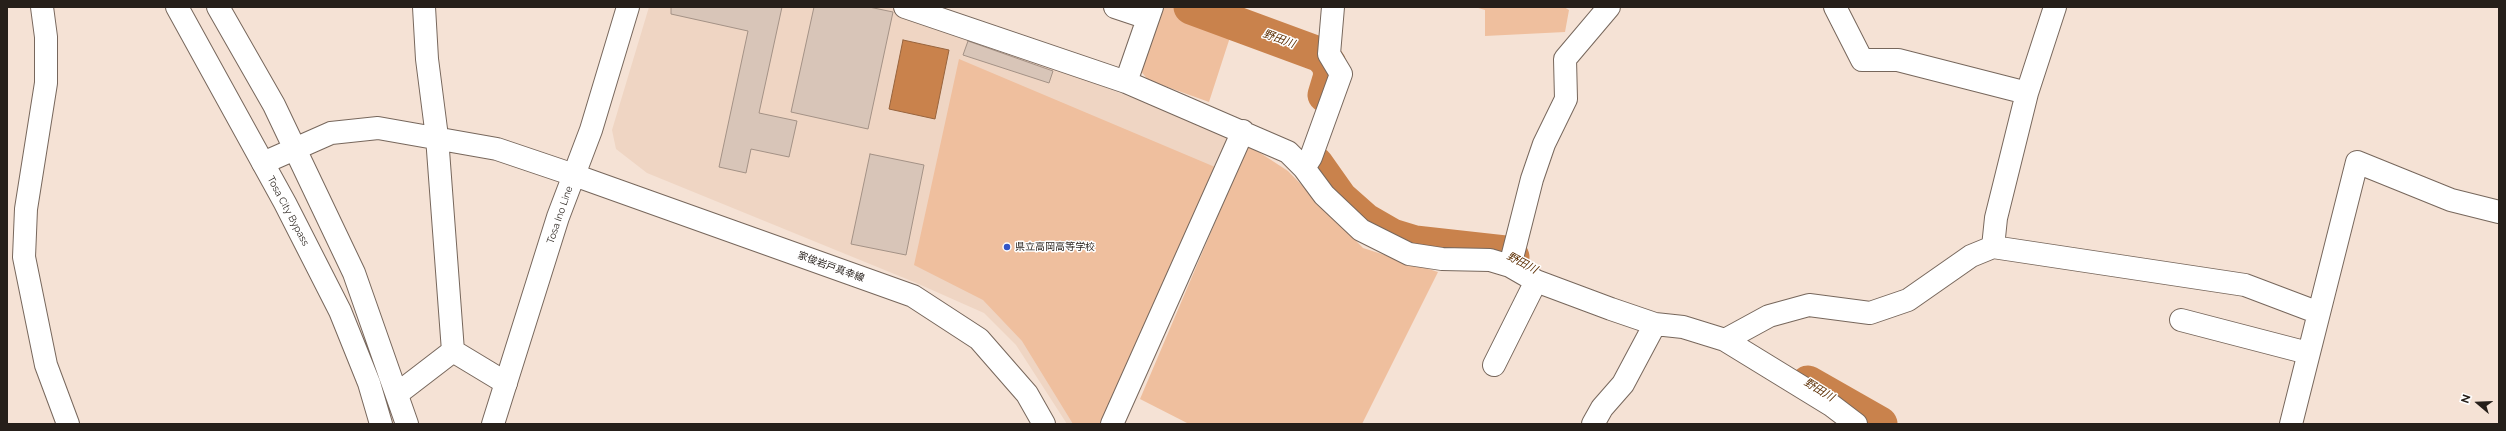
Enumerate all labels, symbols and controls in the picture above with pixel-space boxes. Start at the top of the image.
water label: 野田川 [1261,27,1297,51]
street label: Tosa City Bypass [265,174,311,248]
street label: Tosa Ino Line [545,185,575,245]
place label: 県立高岡高等学校 [1015,241,1095,253]
marker: 県立高岡高等学校 [1002,242,1012,252]
street label: 家俊岩戸真幸線 [796,249,866,285]
water label: 野田川 [1504,249,1540,277]
water label: 野田川 [1801,376,1837,404]
north arrow [2458,383,2498,423]
text: N [2459,393,2474,405]

